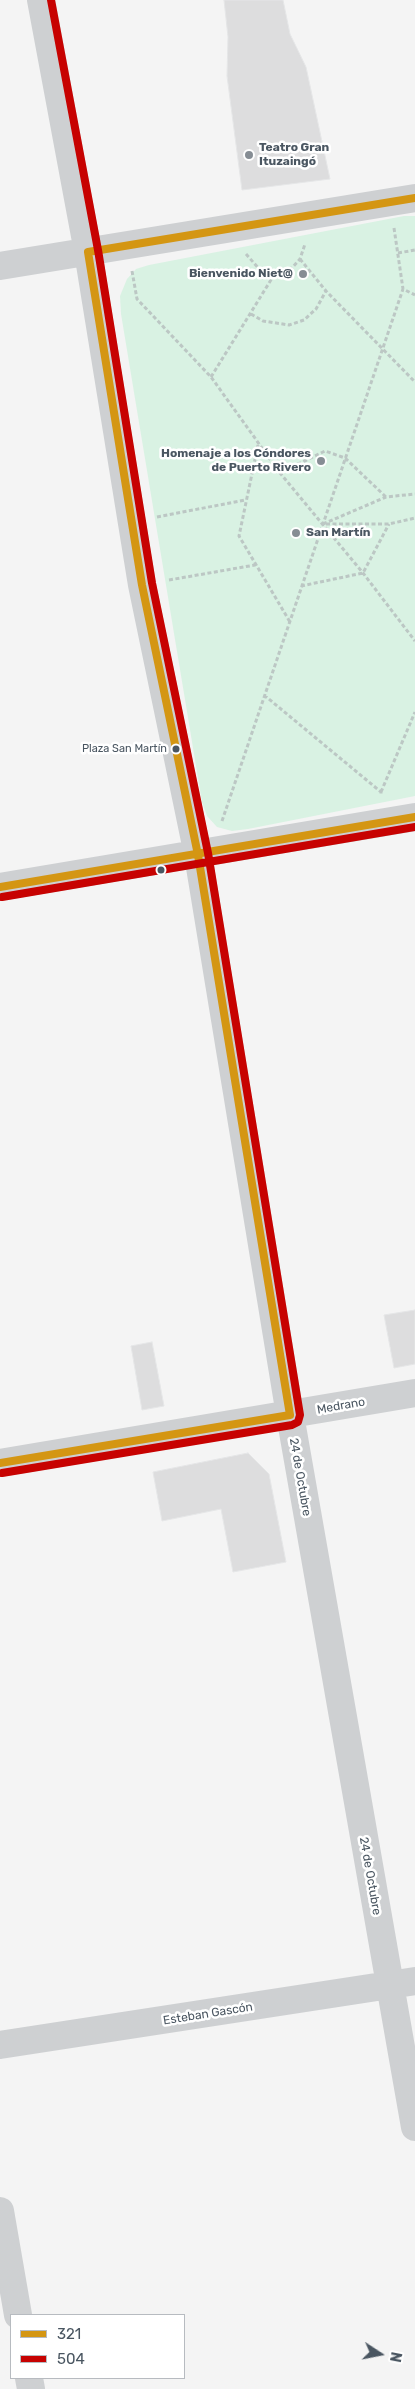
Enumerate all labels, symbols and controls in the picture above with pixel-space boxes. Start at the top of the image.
place label: Teatro Gran Ituzaingó [259,141,329,169]
marker: Teatro Gran Ituzaingó [243,149,255,161]
place label: Bienvenido Niet@ [189,267,293,281]
marker: Bienvenido Niet@ [297,268,309,280]
place label: Homenaje a los Cóndores de Puerto Rivero [161,447,311,475]
marker: Homenaje a los Cóndores de Puerto Rivero [315,455,327,467]
place label: San Martín [306,526,371,540]
marker: San Martín [290,527,302,539]
place label: Plaza San Martín [82,742,167,756]
marker: Plaza San Martín [171,744,181,754]
unlabelled marker [156,865,166,875]
street label: Medrano [316,1395,366,1417]
street label: 24 de Octubre [286,1437,314,1517]
street label: 24 de Octubre [356,1836,384,1916]
street label: Esteban Gascón [162,2000,254,2028]
legend [10,2314,185,2379]
text: 321 [57,2325,81,2343]
north arrow [355,2329,405,2379]
text: 504 [57,2350,85,2368]
text: N [386,2350,405,2364]

